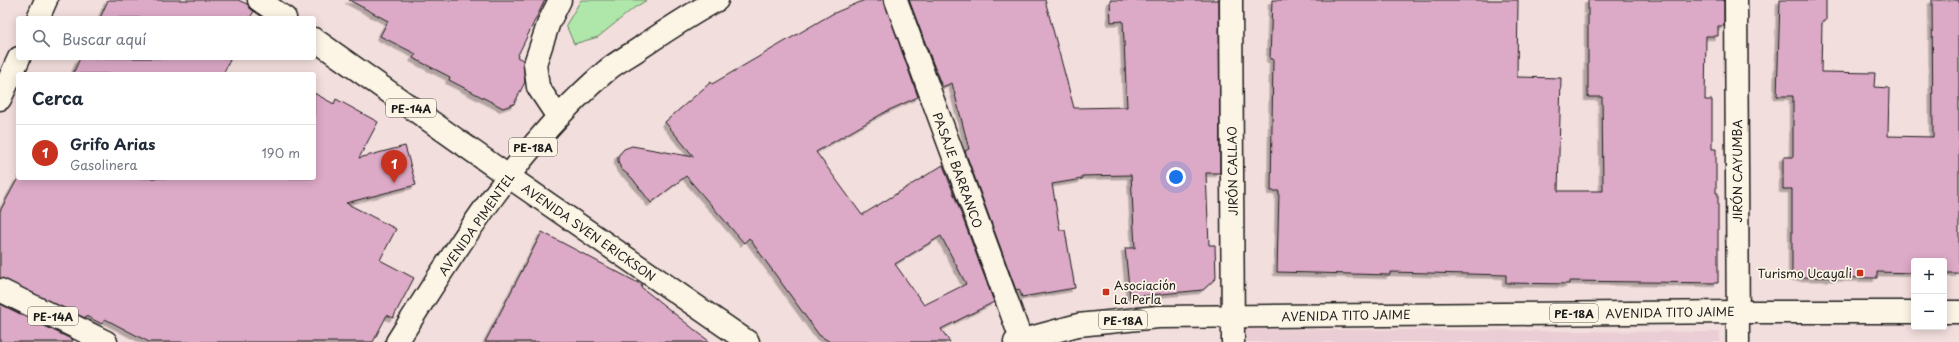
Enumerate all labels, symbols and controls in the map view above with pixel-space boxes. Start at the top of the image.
search box [16,16,316,60]
icon: search [30,27,52,49]
text: Buscar aquí [62,27,146,50]
text: Cerca [32,85,83,111]
road number: PE-14A [386,99,436,117]
street label: PASAJE BARRANCO [929,110,987,230]
street label: JIRÓN CAYUMBA [1728,119,1746,223]
street label: JIRÓN CALLAO [1222,126,1242,216]
text: Grifo Arias [70,132,155,155]
road number: PE-18A [509,138,557,156]
text: 1 [42,143,48,162]
text: 190 m [261,143,300,162]
pin: 1 [381,150,407,183]
text: Gasolinera [70,155,138,174]
your location [1166,167,1186,187]
street label: AVENIDA PIMENTEL [434,169,518,279]
street label: AVENIDA SVEN ERICKSON [518,179,660,285]
map controls [1911,258,1947,330]
button: + [1911,258,1947,294]
place label: Turismo Ucayali [1757,264,1852,282]
marker: Turismo Ucayali [1855,268,1865,278]
place label: Asociación La Perla [1114,276,1176,308]
marker: Asociación La Perla [1101,287,1111,297]
button: − [1911,294,1947,330]
street label: AVENIDA TITO JAIME [1605,302,1735,322]
road number: PE-18A [1550,304,1598,322]
street label: AVENIDA TITO JAIME [1281,305,1411,325]
road number: PE-14A [28,307,78,325]
road number: PE-18A [1099,311,1147,329]

